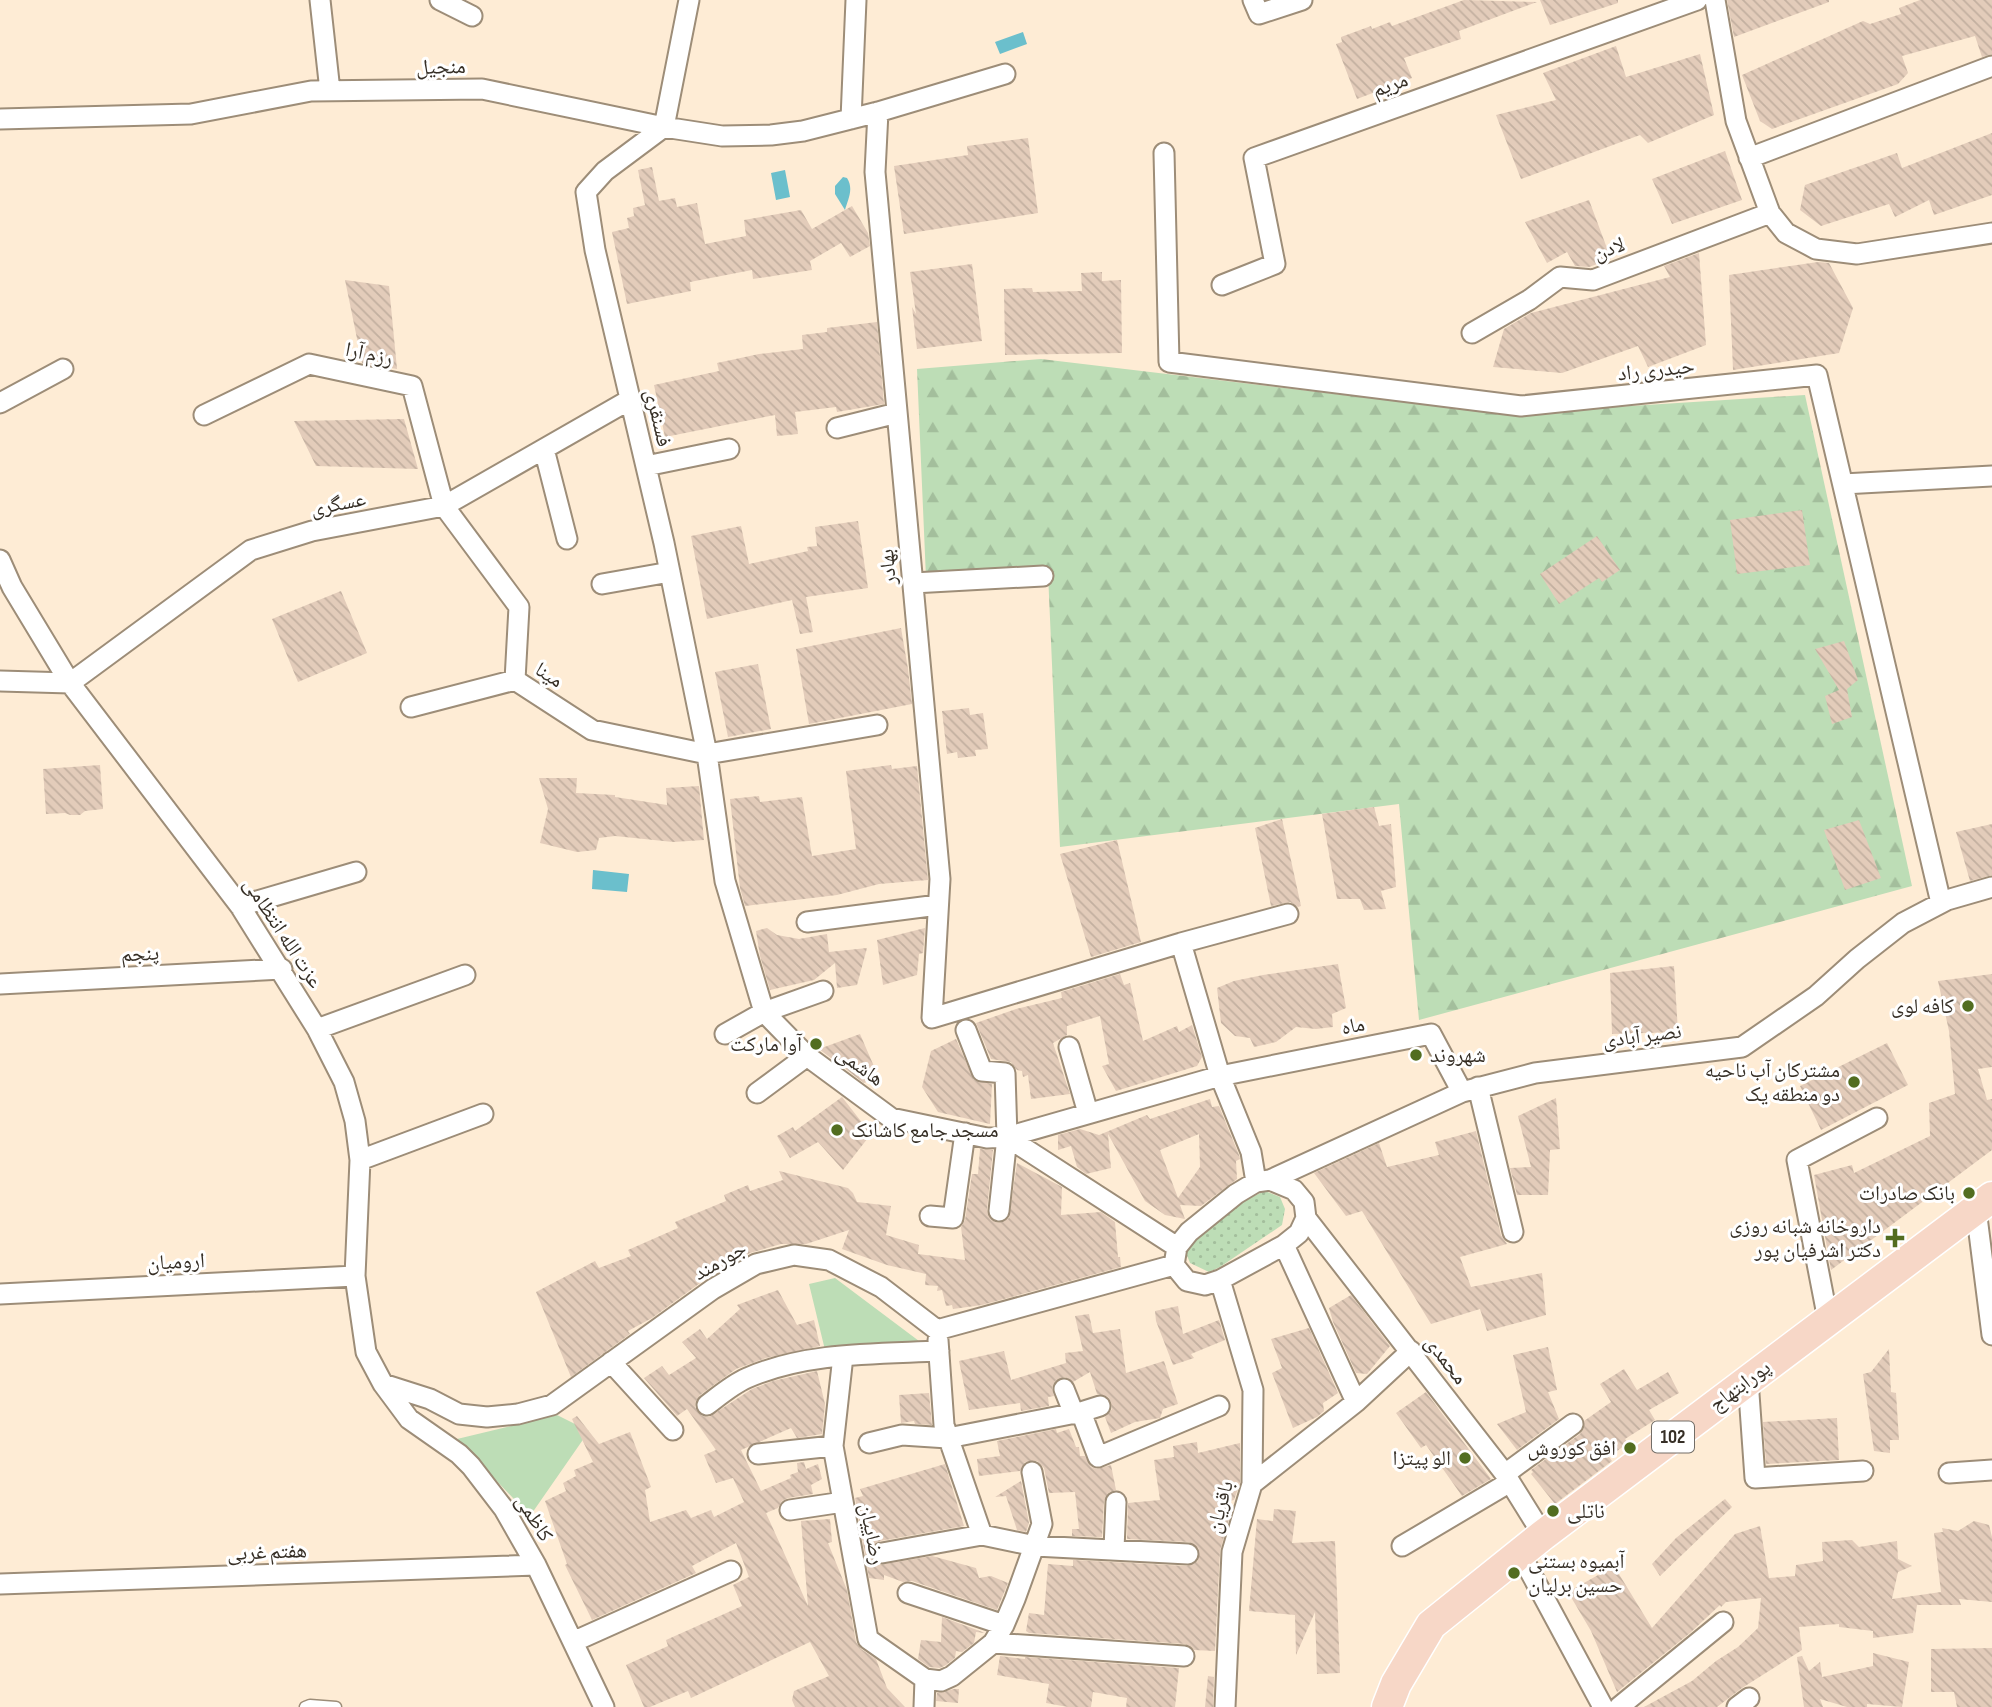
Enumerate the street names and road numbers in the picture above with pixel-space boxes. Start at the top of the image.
street label: منجیل [416,54,466,80]
street label: مریم [1369,67,1412,104]
street label: لادن [1590,232,1628,266]
street label: رزم آرا [343,337,395,372]
street label: حیدری راد [1616,354,1696,386]
street label: فسنقری [639,387,677,449]
street label: عسگری [308,486,368,522]
street label: بهادر [874,548,902,587]
street label: مینا [530,657,568,693]
street label: عزت الله انتظامی [238,873,328,993]
street label: پنجم [120,941,160,968]
street label: ماه [1339,1011,1367,1041]
street label: نصیر آبادی [1601,1019,1683,1053]
street label: هاشمی [831,1040,889,1092]
street label: جورمند [689,1236,751,1286]
street label: ارومیان [147,1248,205,1276]
street label: محمدی [1419,1331,1473,1389]
street label: پورابتهاج [1704,1355,1776,1417]
road number: 102 [1652,1422,1694,1452]
street label: باقریان [1201,1478,1239,1536]
street label: کاظمی [510,1490,558,1546]
street label: رضاییان [854,1501,890,1567]
street label: هفتم غربی [227,1538,307,1567]

